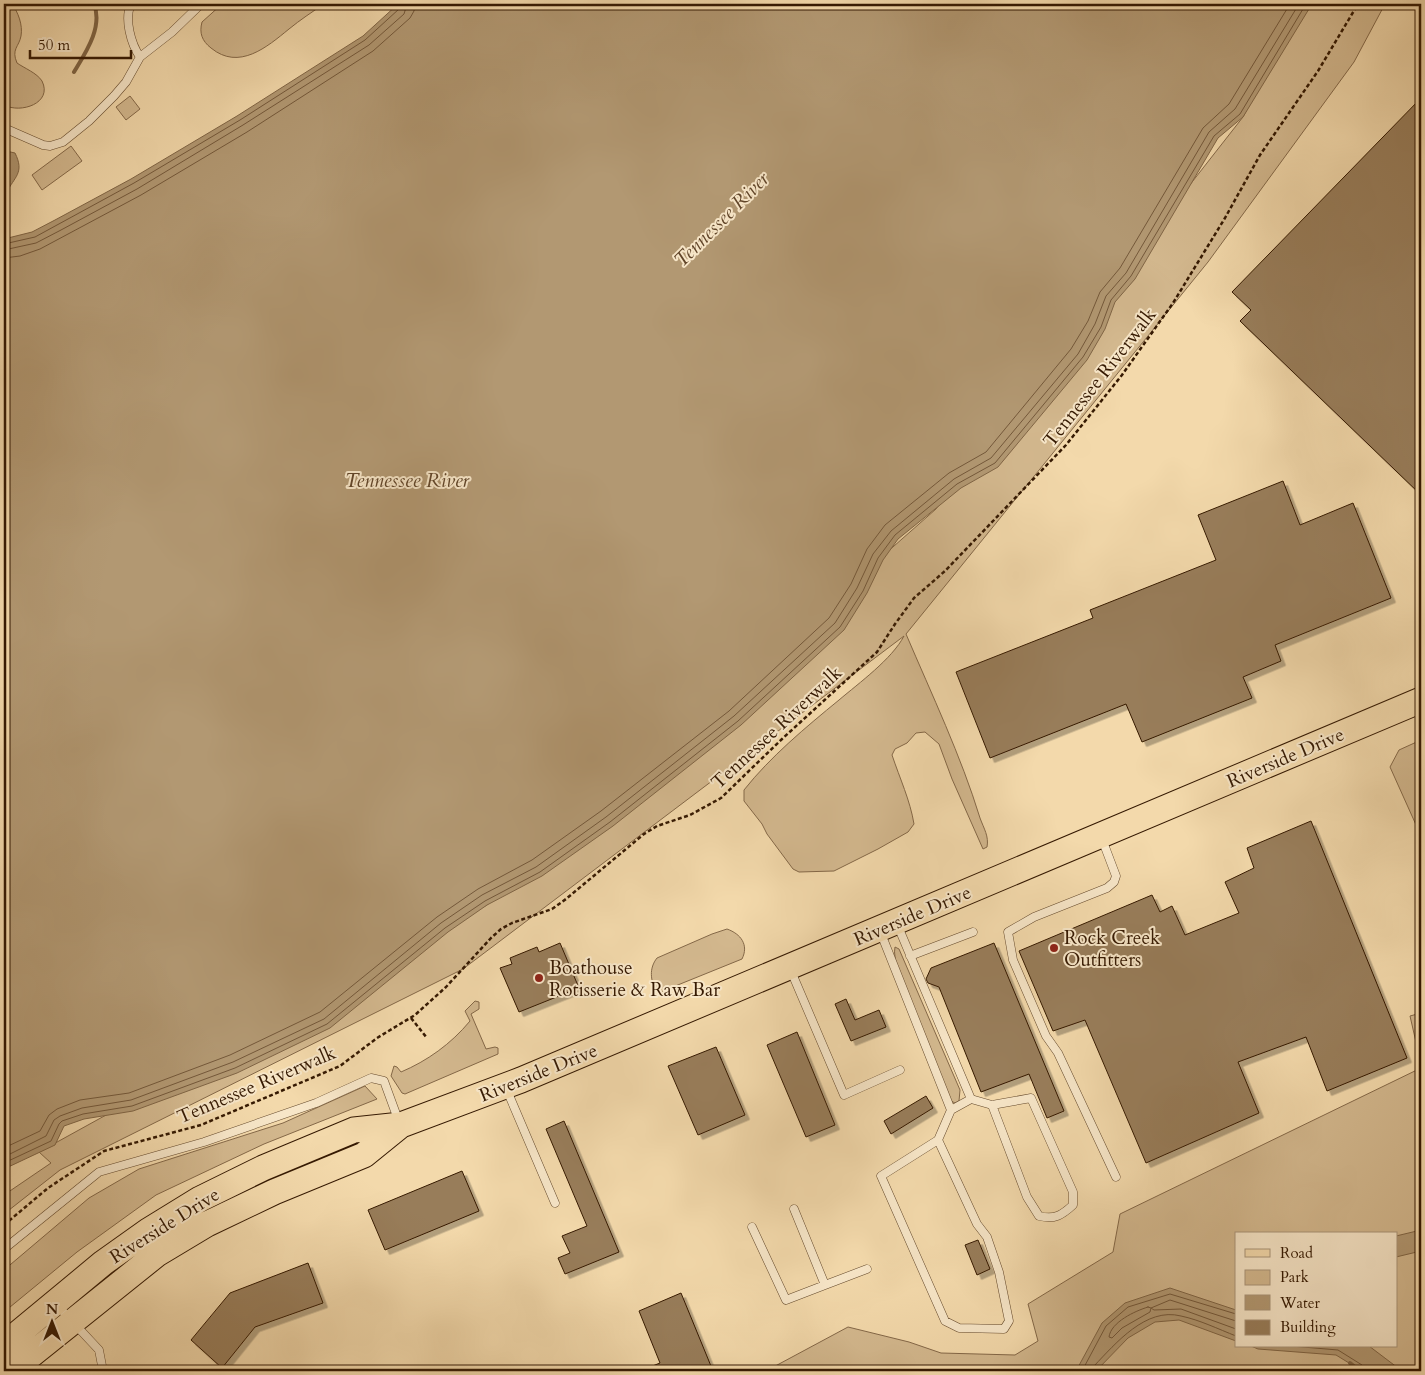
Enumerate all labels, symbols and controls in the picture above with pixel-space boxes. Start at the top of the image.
scale bar [30,28,131,60]
text: 50 m [38,35,70,55]
water label: Tennessee River [668,165,776,273]
street label: Tennessee Riverwalk [1037,302,1163,453]
water label: Tennessee River [345,467,471,494]
street label: Tennessee Riverwalk [706,660,848,795]
street label: Riverside Drive [1223,721,1348,794]
street label: Riverside Drive [850,879,975,952]
place label: Rock Creek Outfitters [1064,925,1161,973]
marker: Rock Creek Outfitters [1048,942,1060,954]
place label: Boathouse Rotisserie & Raw Bar [549,955,720,1003]
marker: Boathouse Rotisserie & Raw Bar [533,972,545,984]
street label: Riverside Drive [475,1037,601,1108]
street label: Tennessee Riverwalk [173,1039,340,1130]
street label: Riverside Drive [105,1182,224,1270]
legend [1235,1232,1398,1348]
text: Road [1280,1243,1313,1263]
text: Park [1280,1267,1309,1287]
text: Water [1279,1293,1321,1313]
north arrow [28,1298,78,1348]
text: N [46,1300,58,1319]
text: Building [1280,1317,1336,1337]

